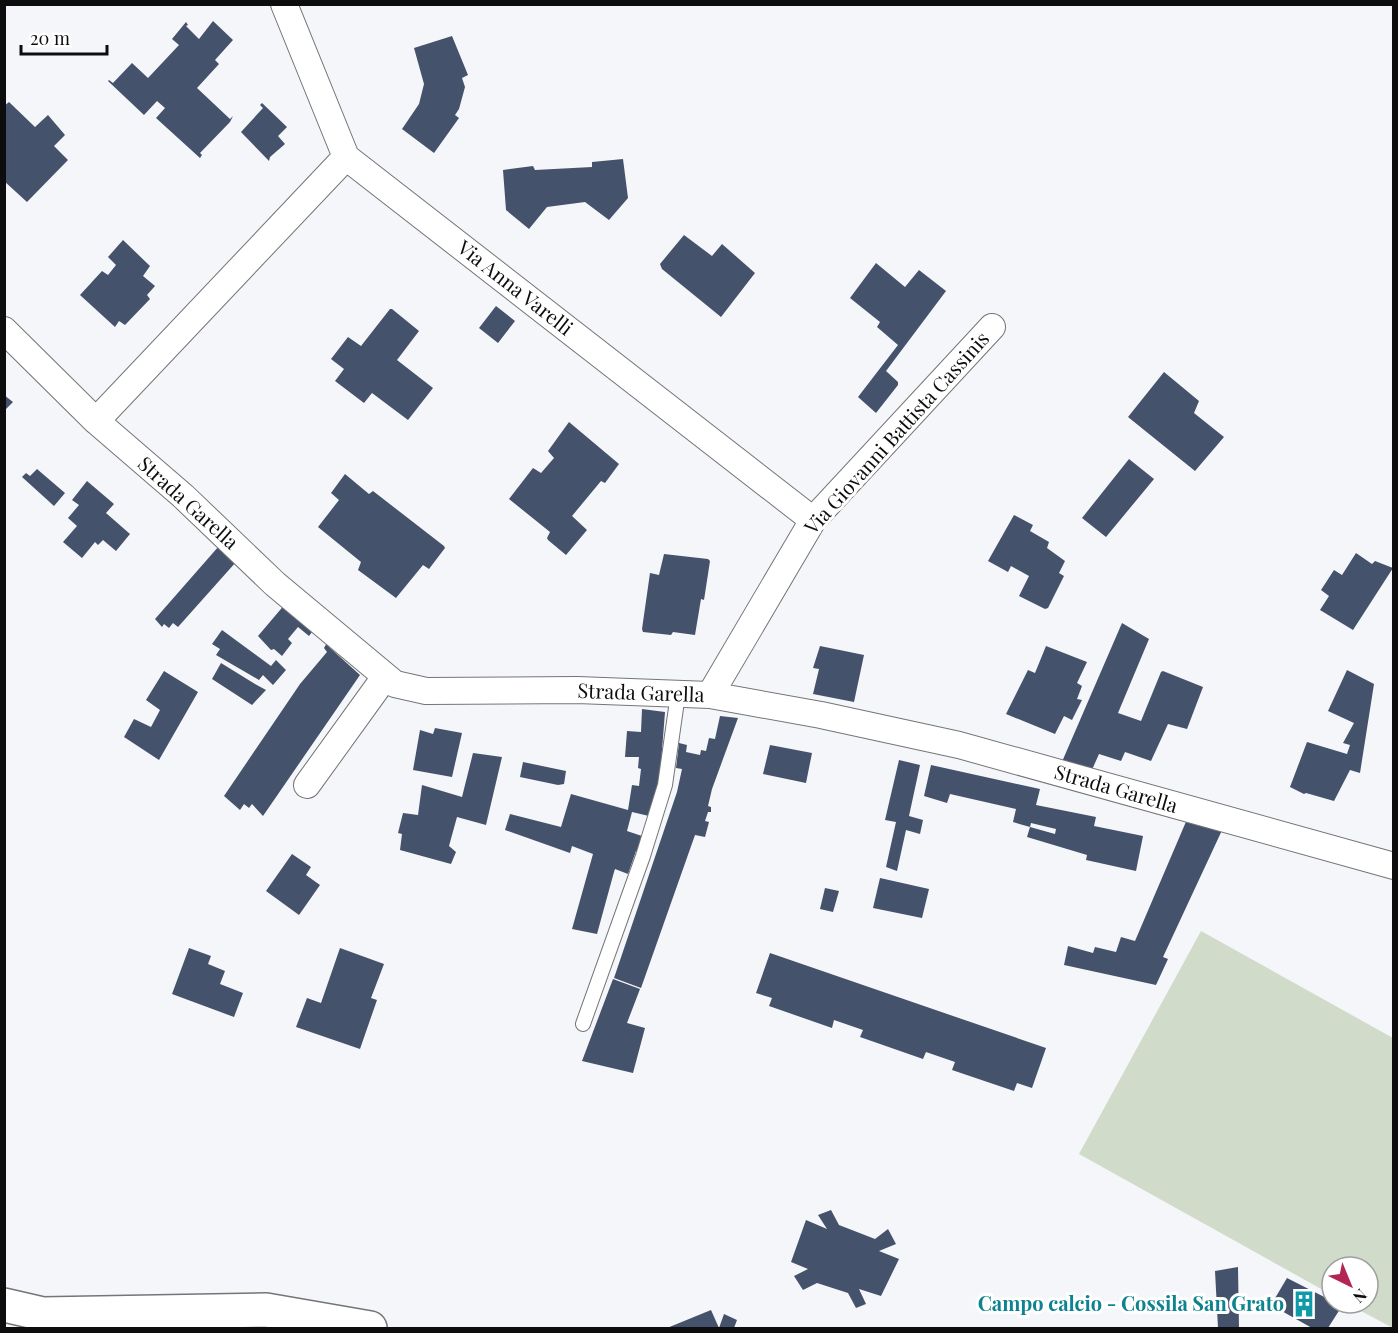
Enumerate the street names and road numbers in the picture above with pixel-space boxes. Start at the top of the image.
street label: Via Anna Varelli [452,233,579,341]
street label: Via Giovanni Battista Cassinis [797,325,994,540]
street label: Strada Garella [133,449,245,554]
street label: Strada Garella [577,676,705,707]
street label: Strada Garella [1052,757,1181,818]

